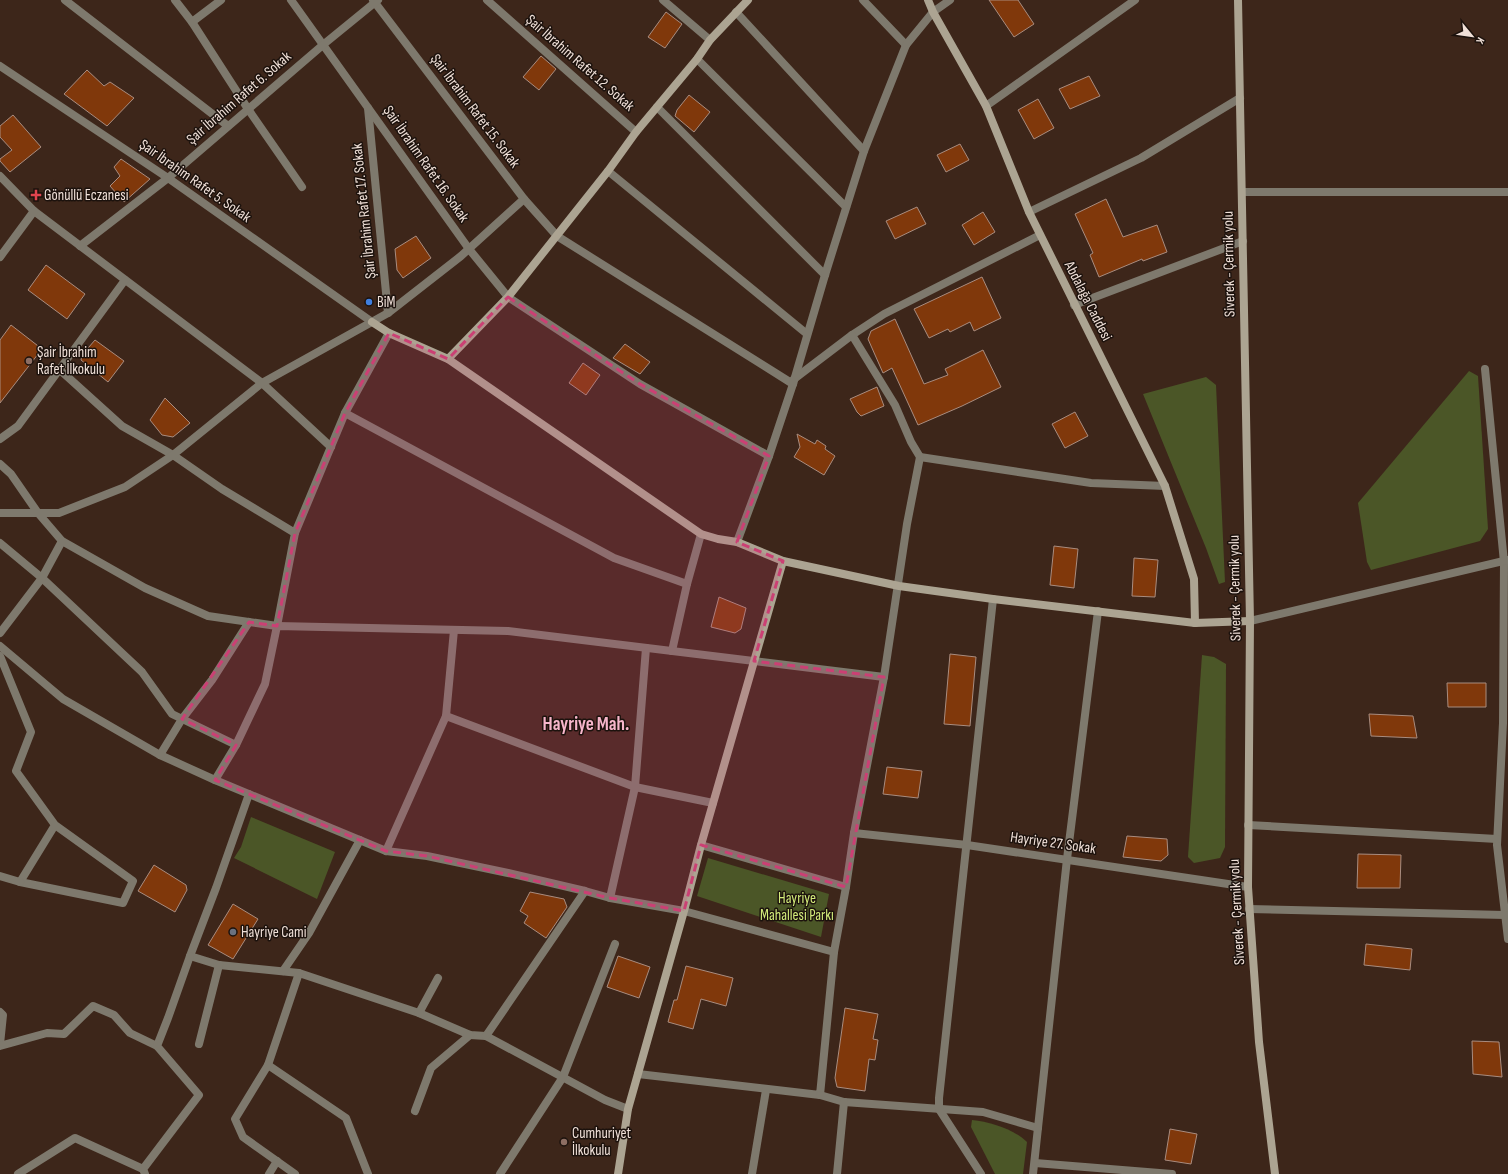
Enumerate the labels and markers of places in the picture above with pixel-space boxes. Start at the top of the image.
place label: Gönüllü Eczanesi [44,186,129,205]
marker: Gönüllü Eczanesi [31,190,41,200]
place label: BiM [377,293,395,312]
marker: BiM [364,297,374,307]
place label: Şair İbrahim Rafet İlkokulu [37,343,105,379]
marker: Şair İbrahim Rafet İlkokulu [24,356,34,366]
place label: Hayriye Cami [241,923,307,942]
marker: Hayriye Cami [228,927,238,937]
place label: Cumhuriyet İlkokulu [572,1124,632,1160]
marker: Cumhuriyet İlkokulu [559,1137,569,1147]

